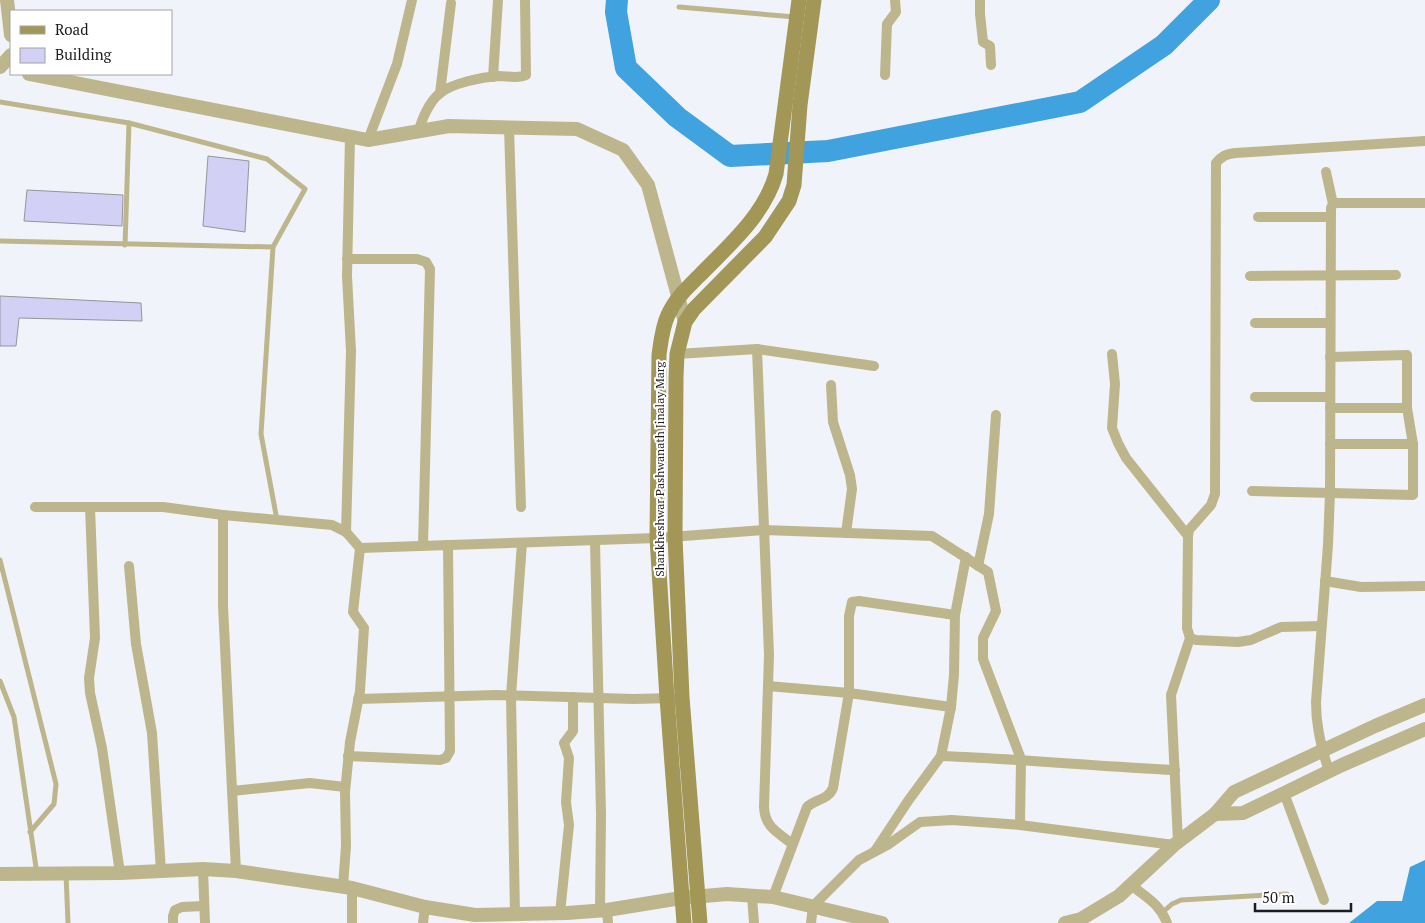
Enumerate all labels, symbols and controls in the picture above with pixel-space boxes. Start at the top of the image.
legend [10,10,172,75]
text: Road [55,19,88,39]
text: Building [55,44,113,64]
street label: Shankheshwar Pashwanath Jinalay Marg [652,361,667,577]
scale bar [1255,880,1351,912]
text: 50 m [1262,887,1295,907]

